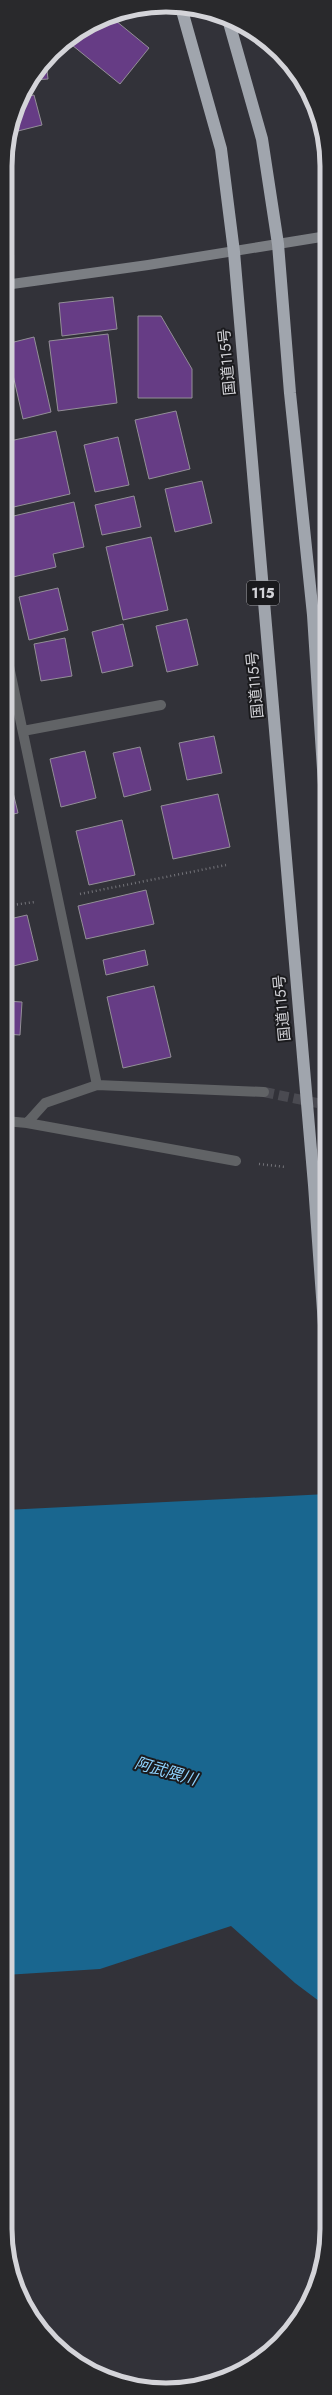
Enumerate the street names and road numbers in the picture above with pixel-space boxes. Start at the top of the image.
street label: 国道115号 [213,328,241,396]
road number: 115 [247,581,279,605]
street label: 国道115号 [241,651,269,719]
street label: 国道115号 [268,974,296,1042]

